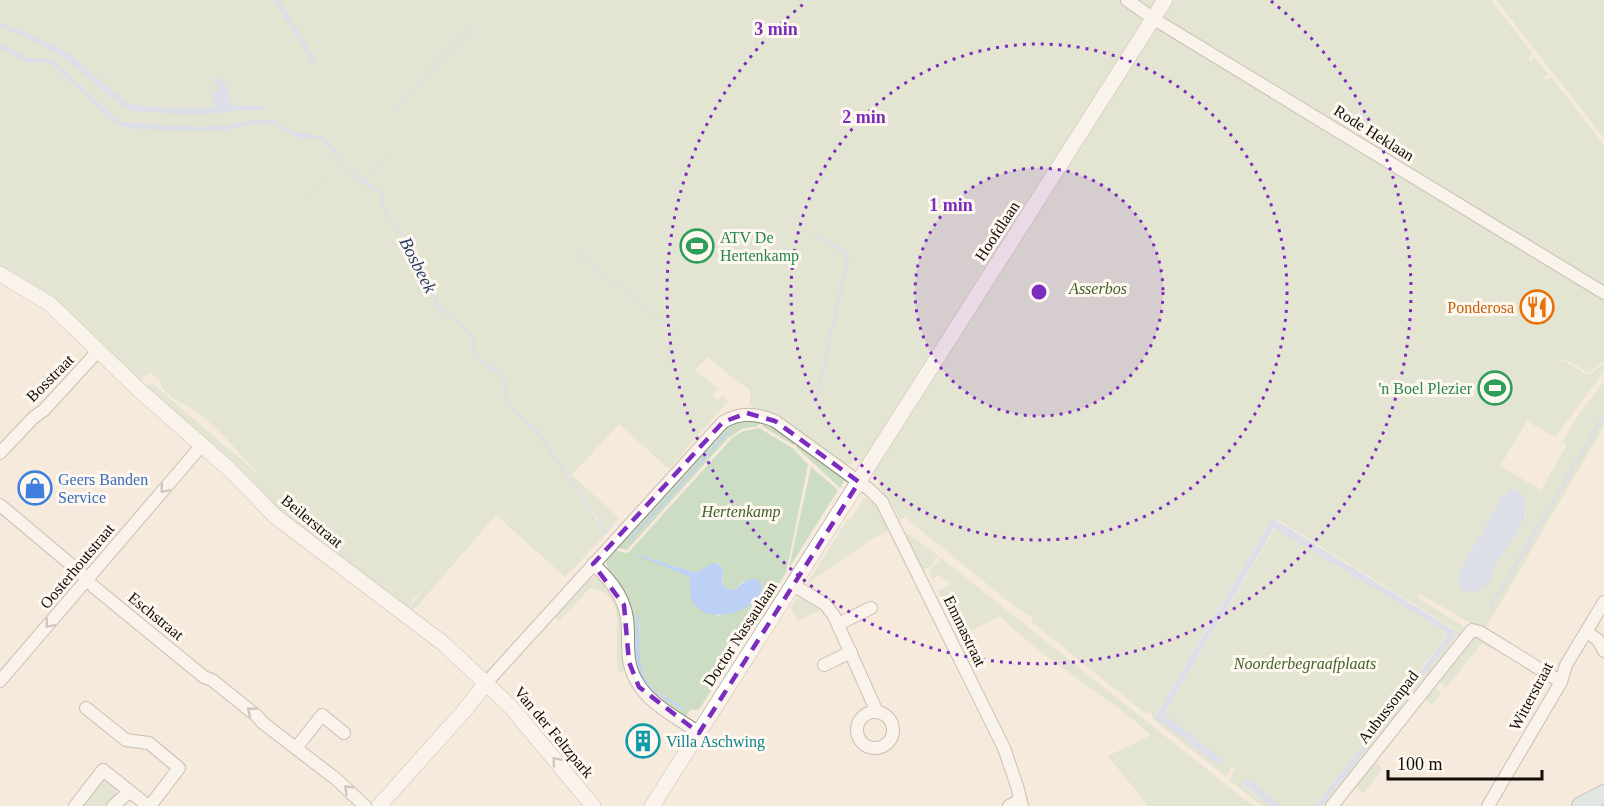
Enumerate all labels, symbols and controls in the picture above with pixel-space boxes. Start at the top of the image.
text: 3 min [754,19,798,39]
street label: Rode Heklaan [1331,102,1417,164]
text: 2 min [842,107,886,127]
text: 1 min [929,195,973,215]
street label: Hoofdlaan [971,198,1023,264]
sports icon: ATV De Hertenkamp [679,228,715,264]
place label: ATV De Hertenkamp [720,229,799,265]
water label: Bosbeek [395,234,441,297]
park label: Asserbos [1068,280,1127,297]
centre of rings [1029,282,1049,302]
restaurant icon: Ponderosa [1519,289,1555,325]
place label: Ponderosa [1447,299,1514,316]
street label: Bosstraat [23,351,77,405]
sports icon: 'n Boel Plezier [1477,370,1513,406]
place label: 'n Boel Plezier [1378,380,1473,397]
shop icon: Geers Banden Service [17,470,53,506]
place label: Geers Banden Service [58,471,148,506]
one-way arrow [160,482,171,493]
street label: Beilerstraat [278,491,346,551]
park label: Hertenkamp [700,503,781,521]
street label: Oosterhoutstraat [37,520,118,612]
street label: Doctor Nassaulaan [700,579,780,689]
street label: Eschstraat [125,589,187,644]
street label: Emmastraat [941,593,990,670]
one-way arrow [45,617,56,628]
park label: Noorderbegraafplaats [1233,655,1376,673]
street label: Witterstraat [1506,658,1556,733]
street label: Aubussonpad [1354,667,1422,747]
street label: Van der Feltzpark [510,683,597,782]
one-way arrow [247,707,258,718]
building icon: Villa Aschwing [625,723,661,759]
place label: Villa Aschwing [666,733,765,751]
scale bar [1388,743,1542,781]
text: 100 m [1397,754,1443,774]
one-way arrow [552,757,563,768]
one-way arrow [344,786,355,797]

